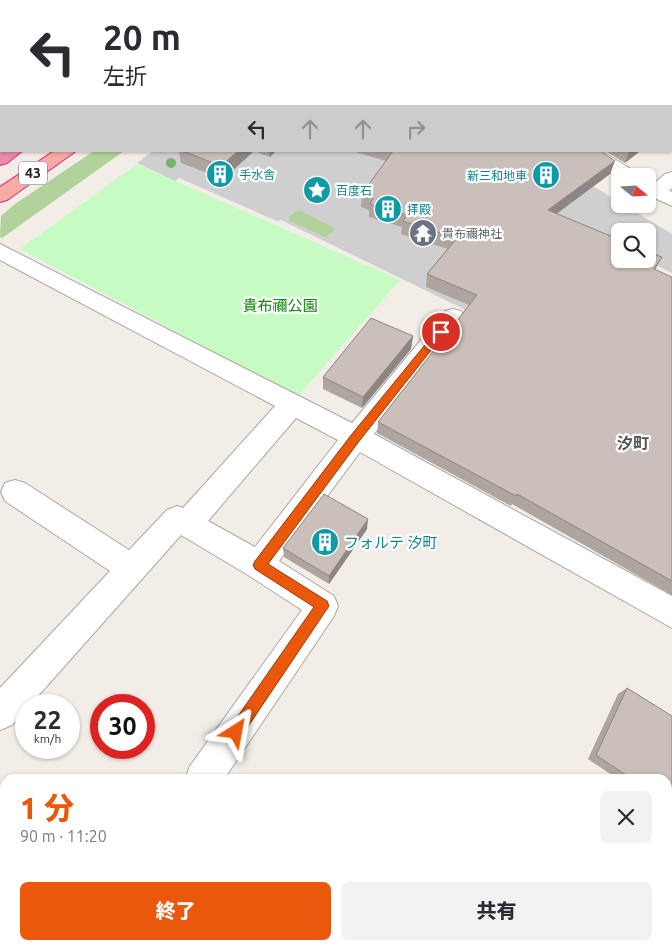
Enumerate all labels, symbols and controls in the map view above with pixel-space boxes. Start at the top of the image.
text: 20 m [103,17,181,57]
icon: left [20,20,85,85]
text: 左折 [103,63,147,88]
icon: left [243,115,271,143]
icon: ahead [296,115,324,143]
icon: ahead [349,115,377,143]
icon: right [402,115,430,143]
building icon: 手水舎 [205,159,235,189]
building icon: 新三和地車 [531,160,561,190]
road number: 43 [19,162,47,184]
place label: 手水舎 [239,168,275,181]
north arrow [611,168,656,212]
map controls [611,168,656,268]
place label: 新三和地車 [467,169,527,182]
place icon: 百度石 [302,175,332,205]
place label: 百度石 [336,184,372,197]
building icon: 拝殿 [373,194,403,224]
place label: 拝殿 [407,203,431,216]
temple icon: 貴布禰神社 [408,218,438,248]
button: search [611,223,656,268]
place label: 貴布禰神社 [442,227,502,240]
park label: 貴布禰公園 [242,297,318,314]
pin [420,311,462,353]
icon: arrive [427,318,455,346]
district label: 汐町 [617,434,649,452]
building icon: フォルテ 汐町 [310,527,340,557]
place label: フォルテ 汐町 [344,534,437,551]
speed limit sign: 30 [90,694,155,759]
position arrow [209,705,261,757]
text: 22 [33,706,62,734]
text: km/h [34,732,61,745]
text: 1 分 [20,791,74,825]
button: close [600,791,652,843]
text: 90 m · 11:20 [20,827,107,845]
button: 終了 [20,882,331,940]
button: 共有 [341,882,652,940]

